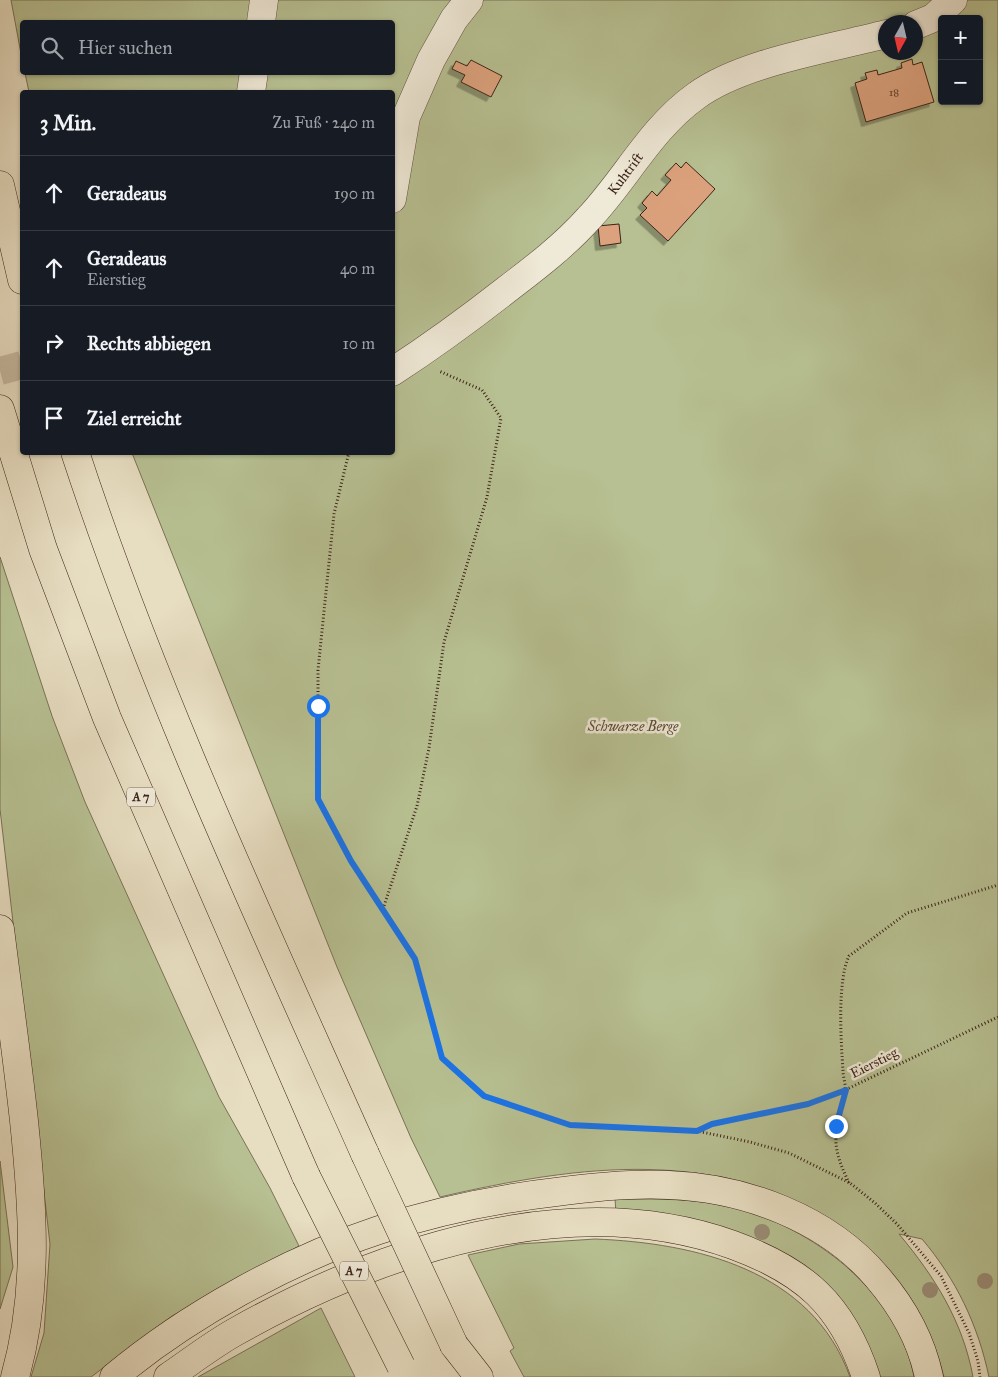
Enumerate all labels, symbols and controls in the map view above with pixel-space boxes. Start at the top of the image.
north arrow [878,15,923,60]
map controls [938,15,983,105]
button: + [938,15,983,60]
search box [20,20,395,75]
icon: search [38,34,66,62]
text: Hier suchen [78,36,172,59]
button: − [938,60,983,105]
house number: 18 [889,86,899,99]
text: 3 Min. [40,110,96,136]
text: Zu Fuß · 240 m [273,113,375,132]
street label: Kuhtrift [604,149,647,198]
icon: ahead [40,179,68,207]
text: Geradeaus [87,182,166,205]
text: 190 m [334,184,375,203]
text: Geradeaus [87,247,166,270]
icon: ahead [40,254,68,282]
text: 40 m [340,259,375,278]
text: Eierstieg [87,270,145,289]
icon: right [40,329,68,357]
text: Rechts abbiegen [87,332,211,355]
text: 10 m [343,334,375,353]
icon: arrive [40,404,68,432]
text: Ziel erreicht [87,407,181,430]
route start [307,695,330,718]
park label: Schwarze Berge [587,718,679,735]
road number: A 7 [127,788,155,806]
street label: Eierstieg [847,1044,901,1082]
route end [825,1115,848,1138]
road number: A 7 [340,1262,368,1280]

